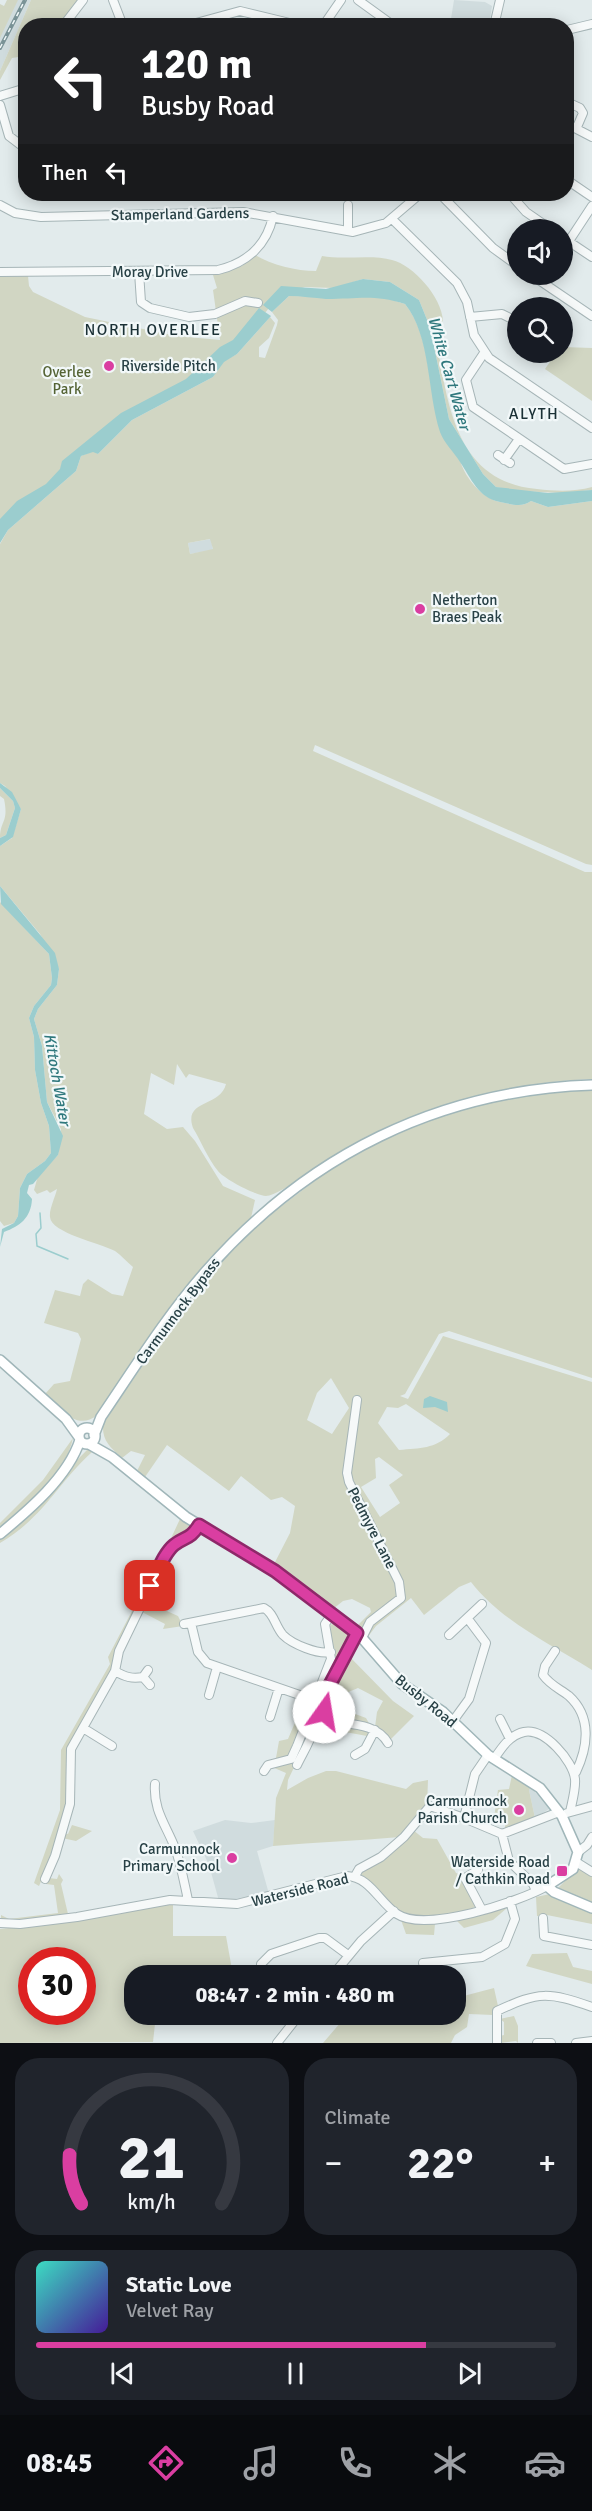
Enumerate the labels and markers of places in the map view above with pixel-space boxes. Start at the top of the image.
place label: Riverside Pitch [121,357,216,375]
marker: Riverside Pitch [102,359,116,373]
place label: Netherton Braes Peak [432,591,502,626]
marker: Netherton Braes Peak [413,602,427,616]
pin [124,1560,175,1611]
place label: Carmunnock Parish Church [417,1792,507,1827]
marker: Carmunnock Parish Church [512,1803,526,1817]
place label: Carmunnock Primary School [123,1840,220,1875]
marker: Carmunnock Primary School [225,1851,239,1865]
place label: Waterside Road / Cathkin Road [451,1853,550,1888]
marker: Waterside Road / Cathkin Road [555,1864,569,1878]

